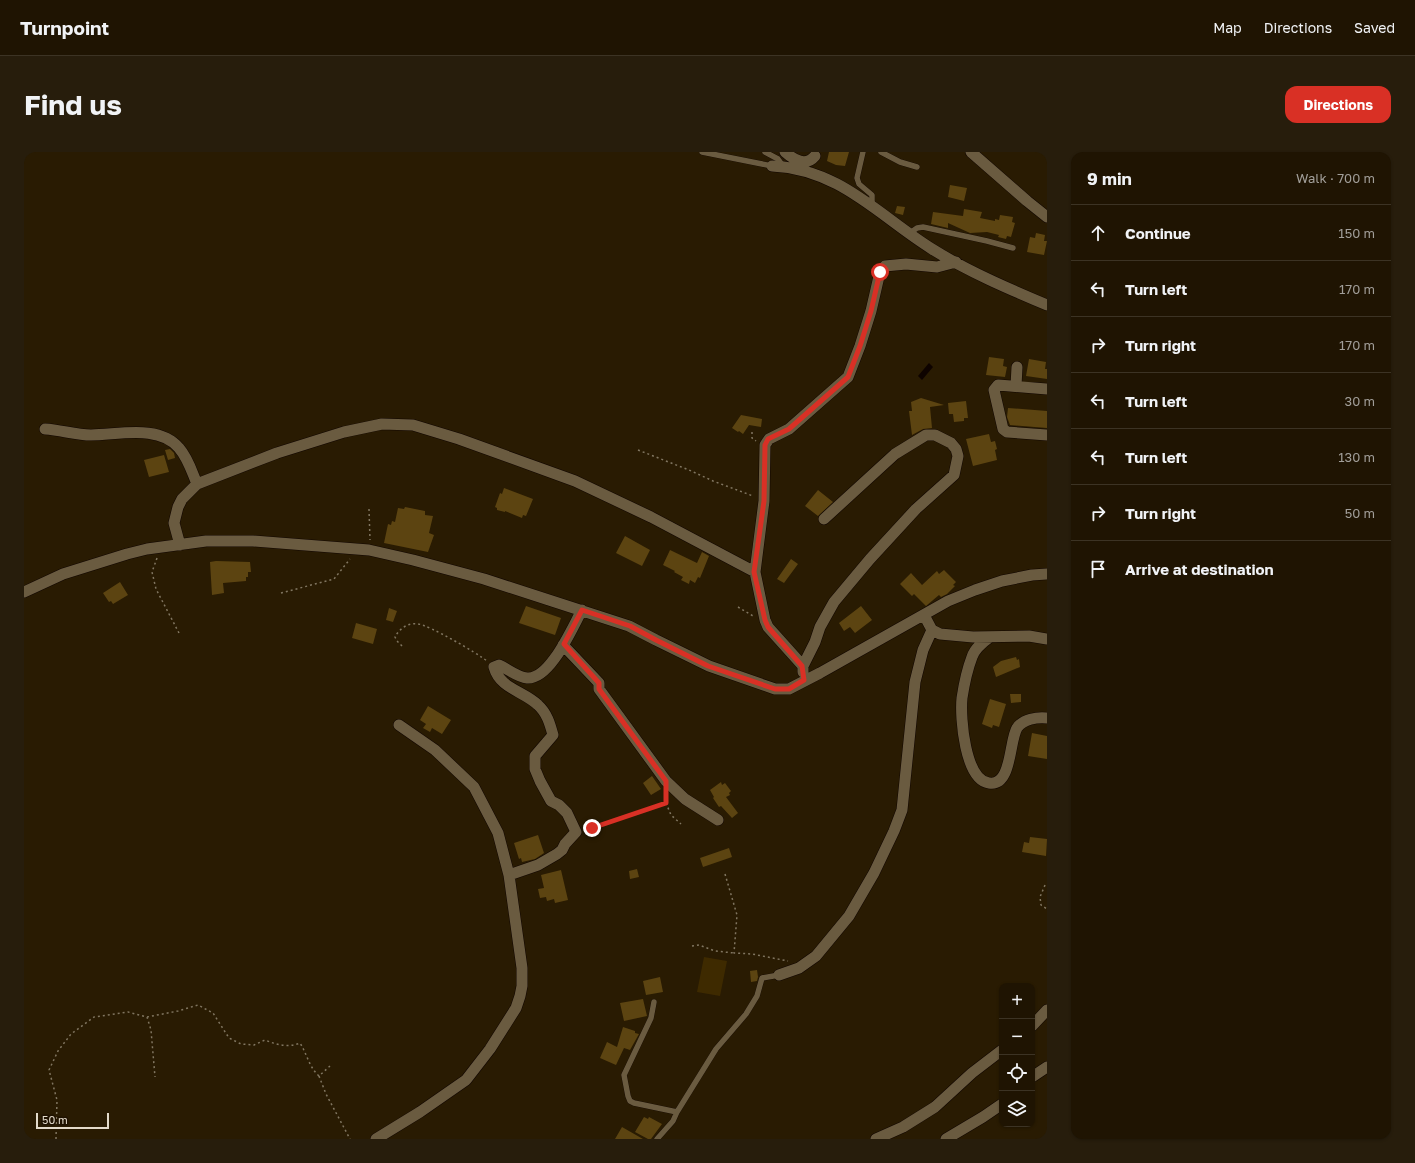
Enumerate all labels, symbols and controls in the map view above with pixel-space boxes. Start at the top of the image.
text: Turnpoint [20,16,109,39]
text: Map [1213,19,1242,36]
text: Directions [1264,19,1332,36]
text: Saved [1354,19,1395,36]
button: Directions [1285,86,1391,123]
text: Find us [24,88,122,121]
text: 9 min [1087,168,1132,189]
text: Walk · 700 m [1296,170,1375,186]
icon: ahead [1087,222,1109,244]
text: Continue [1125,224,1191,242]
text: 150 m [1338,225,1375,241]
route start [871,263,889,281]
icon: left [1087,278,1109,300]
text: Turn left [1125,280,1187,298]
text: 170 m [1339,281,1375,297]
icon: right [1087,334,1109,356]
text: Turn right [1125,336,1196,354]
text: 170 m [1339,337,1375,353]
icon: left [1087,390,1109,412]
text: Turn left [1125,392,1187,410]
text: 30 m [1345,393,1375,409]
icon: left [1087,446,1109,468]
text: Turn left [1125,448,1187,466]
text: 130 m [1338,449,1375,465]
icon: right [1087,502,1109,524]
text: Turn right [1125,504,1196,522]
text: 50 m [1345,505,1375,521]
icon: arrive [1087,558,1109,580]
text: Arrive at destination [1125,560,1274,578]
route end [583,819,601,837]
map controls [999,983,1035,1127]
button: + [999,983,1035,1019]
button: − [999,1019,1035,1055]
button: locate [999,1055,1035,1091]
button: layers [999,1091,1035,1127]
scale bar [36,1111,109,1130]
text: 50 m [42,1113,68,1126]

